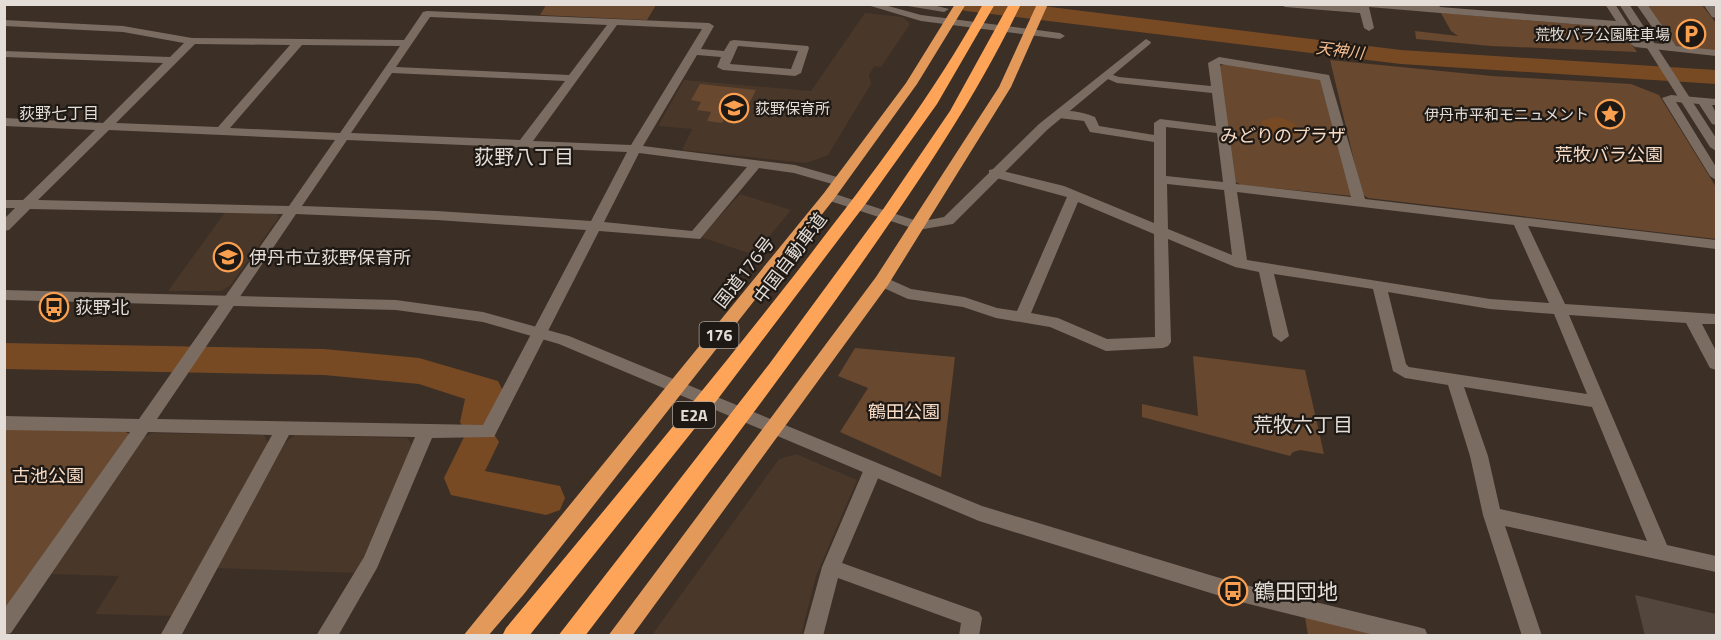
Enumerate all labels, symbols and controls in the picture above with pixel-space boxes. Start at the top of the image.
parking icon: 荒牧バラ公園駐車場 [1675,18,1707,50]
place label: 荒牧バラ公園駐車場 [1535,23,1670,46]
water label: 天神川 [1315,35,1367,65]
school or university icon: 荻野保育所 [718,92,750,124]
place label: 荻野保育所 [755,97,830,120]
place icon: 伊丹市平和モニュメント [1594,98,1626,130]
district label: 荻野七丁目 [19,101,99,125]
place label: 伊丹市平和モニュメント [1424,103,1589,126]
park label: みどりのプラザ [1220,122,1346,149]
district label: 荻野八丁目 [474,141,574,172]
park label: 荒牧バラ公園 [1555,141,1663,168]
street label: 中国自動車道 [747,207,833,309]
street label: 国道176号 [707,230,781,314]
school or university icon: 伊丹市立荻野保育所 [212,241,244,273]
place label: 伊丹市立荻野保育所 [249,244,411,271]
bus stop icon: 荻野北 [38,291,70,323]
place label: 荻野北 [75,294,129,321]
road number: 176 [700,322,738,348]
park label: 鶴田公園 [868,398,940,425]
road number: E2A [673,402,715,428]
district label: 荒牧六丁目 [1253,409,1353,440]
park label: 古池公園 [12,462,84,489]
bus stop icon: 鶴田団地 [1217,575,1249,607]
place label: 鶴田団地 [1254,575,1338,607]

